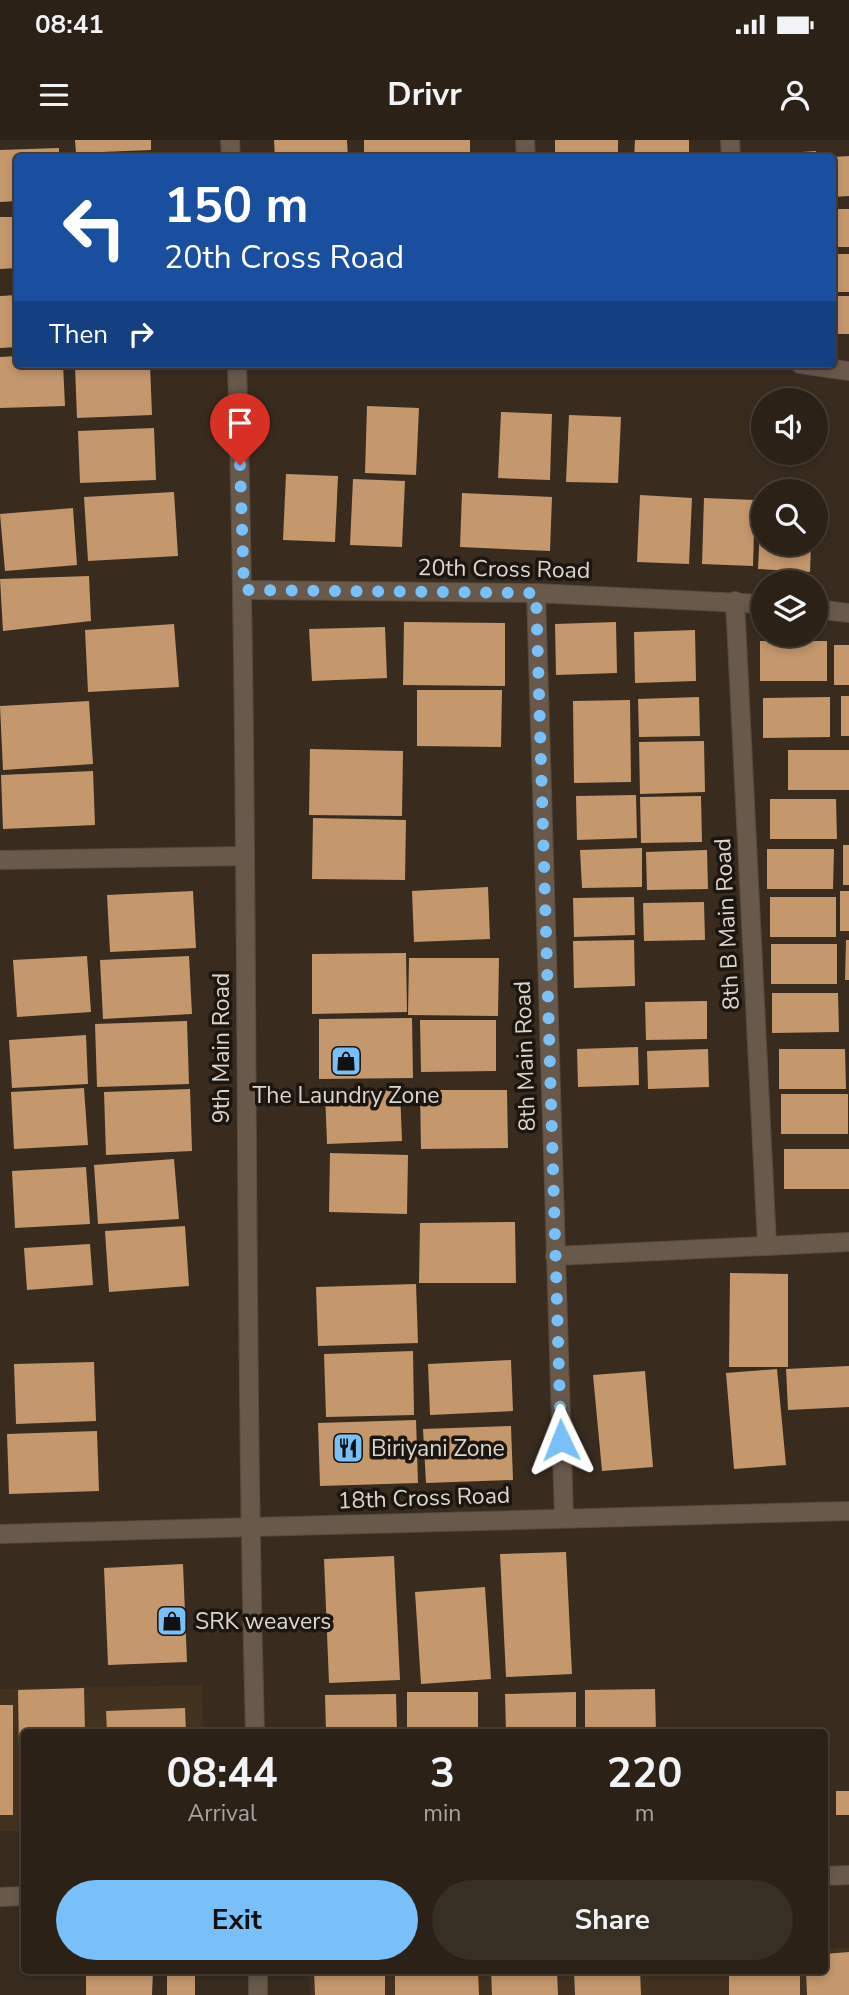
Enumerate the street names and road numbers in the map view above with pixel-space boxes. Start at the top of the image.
street label: 20th Cross Road [417,552,591,586]
street label: 8th B Main Road [707,837,747,1011]
street label: 9th Main Road [206,973,237,1123]
street label: 8th Main Road [507,980,543,1132]
street label: 18th Cross Road [337,1479,511,1517]

